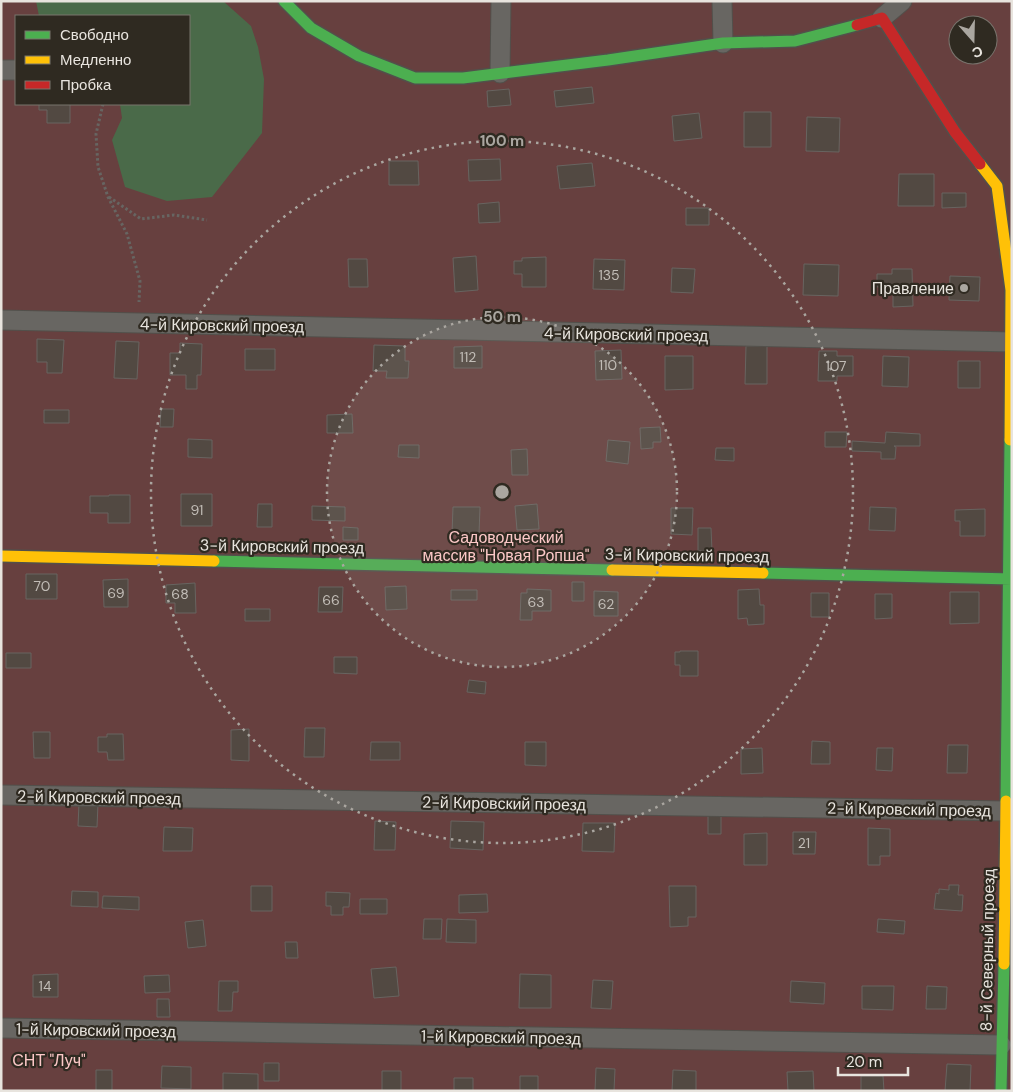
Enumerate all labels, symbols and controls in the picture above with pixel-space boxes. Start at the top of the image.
legend [15,15,190,105]
north arrow [948,15,998,65]
text: Свободно [60,25,129,45]
text: С [970,42,985,62]
text: Медленно [60,50,131,70]
text: Пробка [60,75,112,95]
text: 100 m [480,131,524,151]
house number: 135 [598,266,620,284]
place label: Правление [872,278,954,299]
marker: Правление [958,282,970,294]
text: 50 m [483,307,521,327]
street label: 4-й Кировский проезд [140,314,305,337]
street label: 4-й Кировский проезд [544,323,709,346]
house number: 112 [460,348,476,366]
house number: 110 [599,356,617,374]
house number: 107 [825,357,847,375]
centre of rings [493,483,511,501]
house number: 91 [191,501,203,519]
park label: Садоводческий массив "Новая Ропша" [423,527,590,566]
street label: 3-й Кировский проезд [200,535,365,558]
street label: 3-й Кировский проезд [605,544,770,567]
house number: 70 [34,577,50,595]
house number: 69 [107,584,125,602]
house number: 68 [171,585,189,603]
house number: 66 [322,591,340,609]
house number: 63 [527,593,545,611]
house number: 62 [598,595,614,613]
street label: 2-й Кировский проезд [17,786,182,809]
street label: 2-й Кировский проезд [422,792,587,815]
street label: 2-й Кировский проезд [827,798,992,821]
house number: 21 [798,834,810,852]
street label: 8-й Северный проезд [976,868,999,1032]
house number: 14 [39,977,52,995]
street label: 1-й Кировский проезд [16,1019,177,1042]
street label: 1-й Кировский проезд [421,1026,582,1049]
scale bar [838,1044,908,1076]
park label: СНТ "Луч" [12,1050,86,1071]
text: 20 m [846,1052,882,1072]

